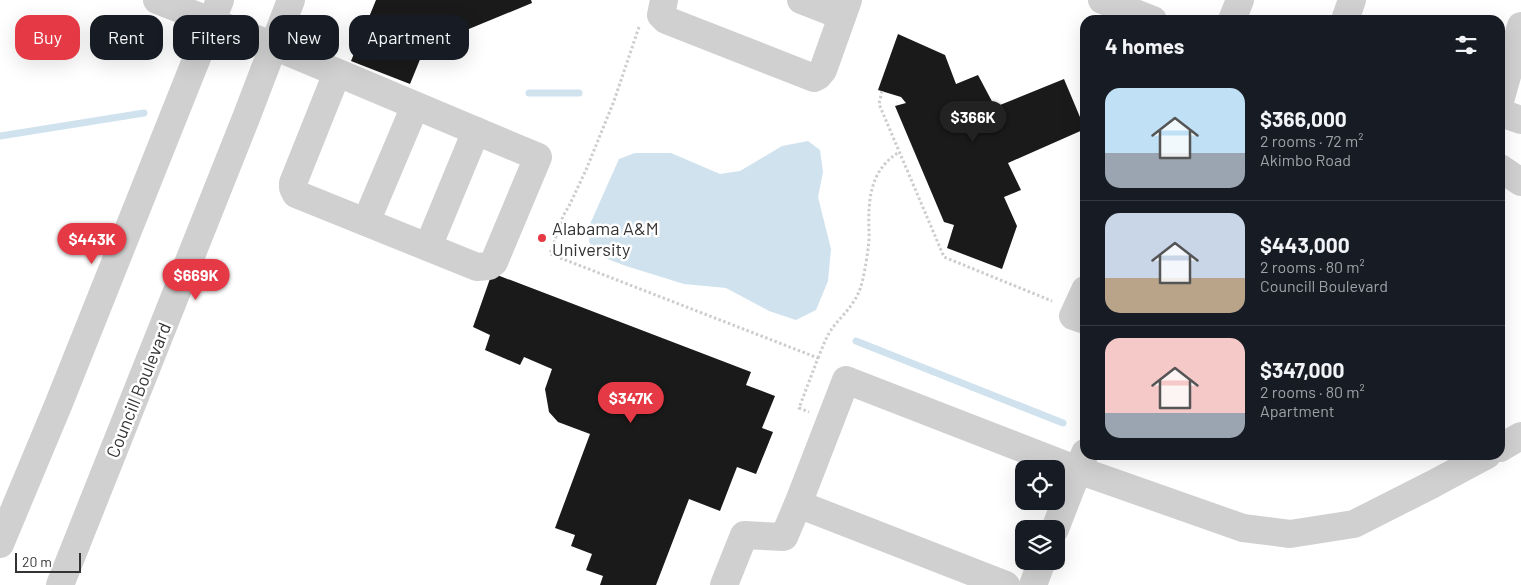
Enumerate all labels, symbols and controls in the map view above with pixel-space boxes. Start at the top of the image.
chip: Buy [15,15,80,60]
chip: Rent [90,15,163,60]
chip: Filters [173,15,259,60]
chip: New [269,15,339,60]
chip: Apartment [349,15,469,60]
icon: filters [1452,31,1480,59]
text: 4 homes [1105,33,1184,58]
pin: $366K [938,100,1008,143]
text: $366,000 [1260,106,1347,131]
text: $366K [951,107,996,126]
icon: home [1145,108,1205,168]
text: 2 rooms · 72 m² [1260,131,1363,150]
text: Akimbo Road [1260,150,1351,169]
place label: Alabama A&M University [552,217,659,260]
pin: $443K [57,222,127,265]
text: $443K [68,229,116,248]
marker: Alabama A&M University [536,232,548,244]
text: $443,000 [1260,232,1350,257]
icon: home [1145,233,1205,293]
text: 2 rooms · 80 m² [1260,257,1365,276]
pin: $669K [161,258,231,301]
text: $669K [174,265,218,284]
text: Councill Boulevard [1260,276,1388,295]
street label: Councill Boulevard [101,319,175,461]
text: $347,000 [1260,357,1345,382]
icon: home [1145,358,1205,418]
pin: $347K [596,382,666,424]
text: 2 rooms · 80 m² [1260,382,1365,401]
text: $347K [609,388,653,407]
text: Apartment [1260,401,1335,420]
map controls [1015,460,1065,570]
button: locate [1015,460,1065,510]
button: layers [1015,520,1065,570]
scale bar [15,550,81,573]
text: 20 m [22,553,52,570]

